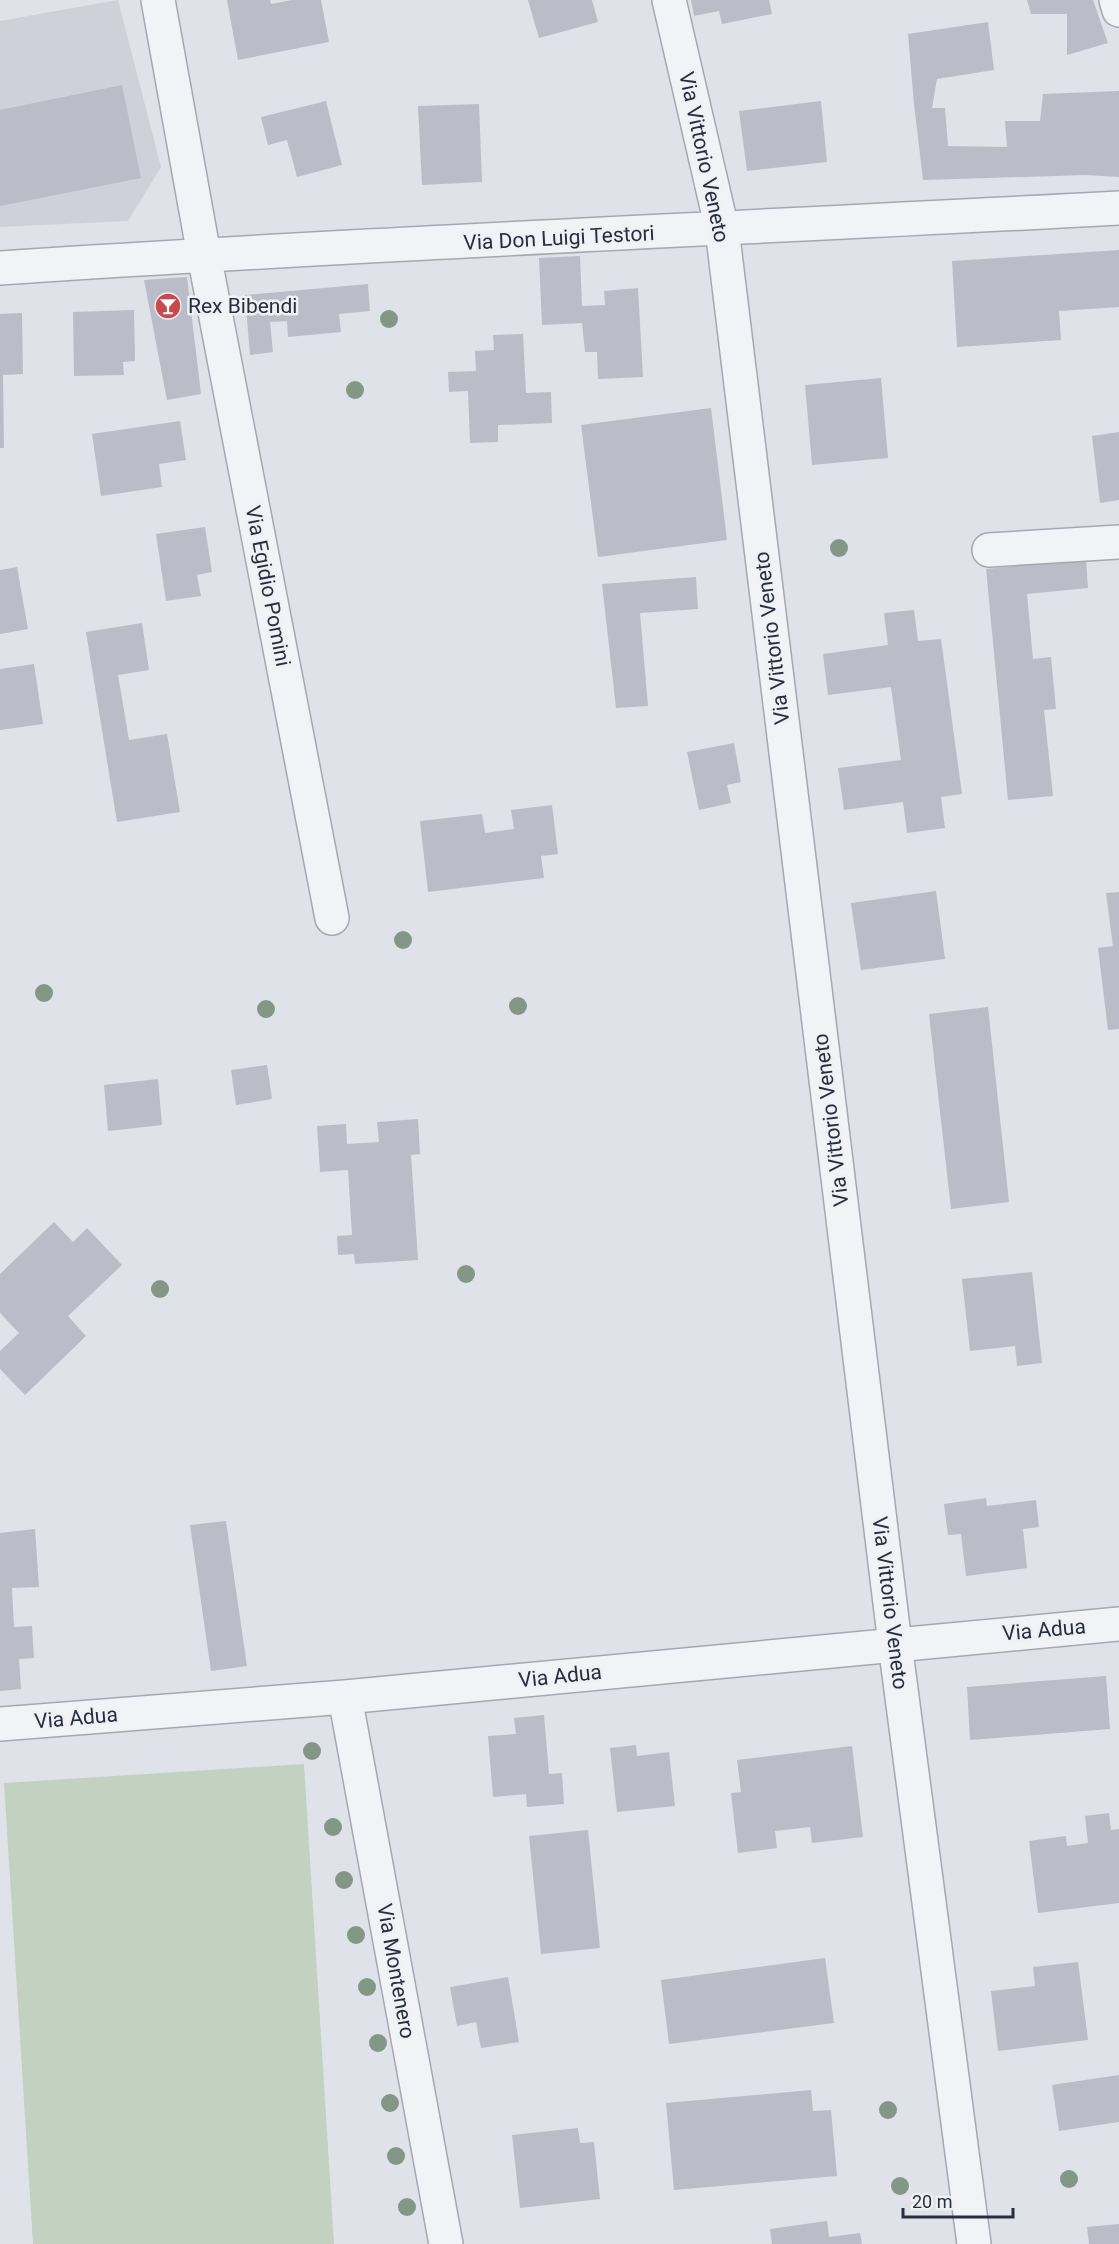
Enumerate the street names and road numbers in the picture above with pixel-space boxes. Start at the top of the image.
street label: Via Vittorio Veneto [674,69,734,245]
street label: Via Don Luigi Testori [463,221,655,255]
street label: Via Egidio Pomini [241,504,295,668]
street label: Via Vittorio Veneto [749,550,795,726]
street label: Via Vittorio Veneto [808,1032,854,1208]
street label: Via Vittorio Veneto [867,1515,913,1691]
street label: Via Adua [1001,1614,1087,1646]
street label: Via Adua [517,1660,603,1692]
street label: Via Adua [33,1702,119,1734]
street label: Via Montenero [372,1902,420,2040]

